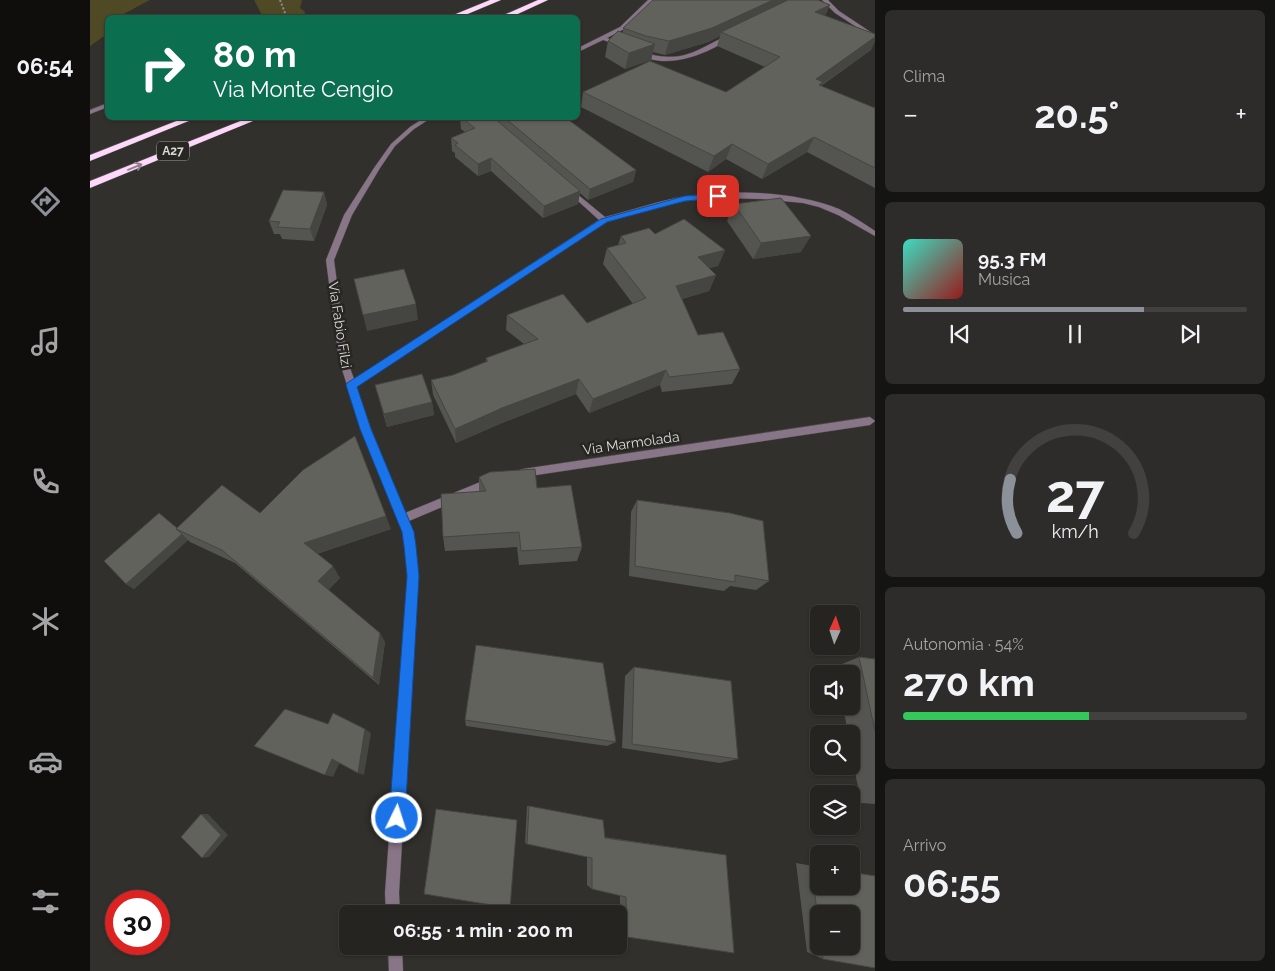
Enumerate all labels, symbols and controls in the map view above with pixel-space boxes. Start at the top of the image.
text: 80 m [213,34,297,75]
icon: right [130,35,195,100]
text: 06:54 [16,53,74,79]
text: Clima [903,67,945,86]
text: Via Monte Cengio [213,76,393,102]
text: 20.5° [1034,92,1119,137]
text: − [903,98,918,131]
text: + [1235,98,1247,131]
road number: A27 [157,142,189,160]
one-way arrow [127,161,142,171]
pin [697,175,739,217]
icon: arrive [704,182,732,210]
icon: directions [28,184,63,219]
text: 95.3 FM [978,248,1047,270]
text: Musica [978,270,1030,289]
street label: Via Fabio Filzi [325,281,355,369]
icon: previous [946,320,974,348]
icon: pause [1061,320,1089,348]
icon: next [1176,320,1204,348]
icon: music [28,324,63,359]
street label: Via Marmolada [582,428,680,458]
text: 27 [1046,463,1105,524]
icon: phone [28,464,63,499]
text: km/h [1051,521,1099,542]
icon: climate [28,604,63,639]
north arrow [810,605,860,655]
map controls [810,605,860,955]
text: Autonomia · 54% [903,635,1024,654]
text: 270 km [903,660,1035,705]
button: sound [810,665,860,715]
button: search [810,725,860,775]
icon: car [28,744,63,779]
button: layers [810,785,860,835]
position arrow [370,791,422,843]
text: Arrivo [903,836,946,855]
button: + [810,845,860,895]
text: 06:55 [903,861,1001,906]
icon: filters [28,884,63,919]
speed limit sign: 30 [105,890,170,955]
button: − [810,905,860,955]
text: 06:55 · 1 min · 200 m [393,919,573,941]

